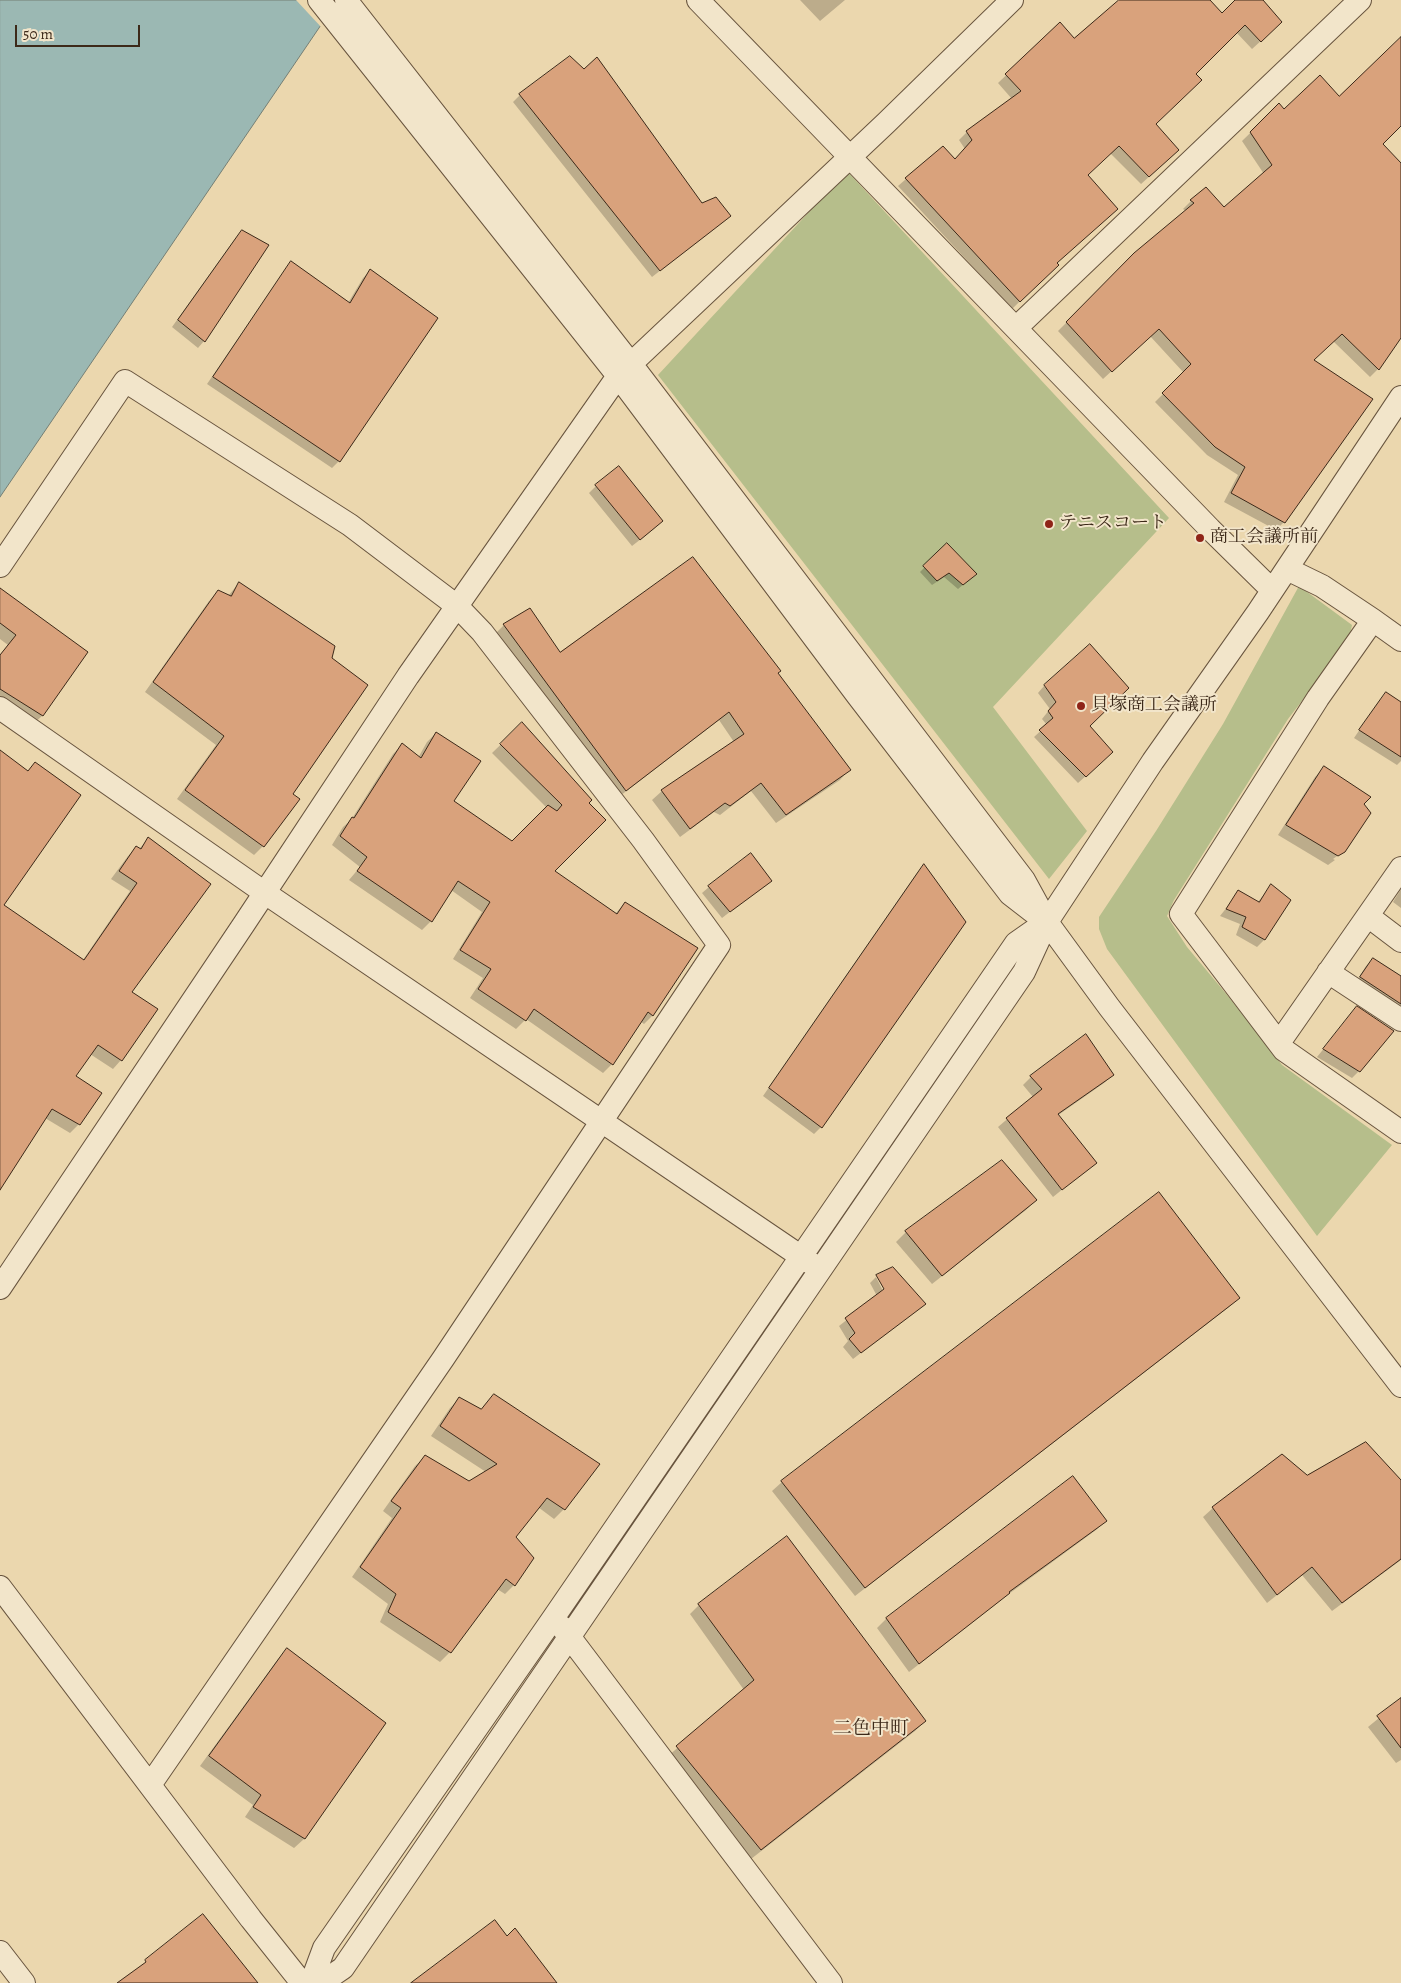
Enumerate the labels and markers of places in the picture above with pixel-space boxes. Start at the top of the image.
place label: テニスコート [1059,513,1167,535]
marker: テニスコート [1043,518,1055,530]
place label: 商工会議所前 [1210,527,1318,549]
marker: 商工会議所前 [1194,532,1206,544]
place label: 貝塚商工会議所 [1091,695,1217,717]
marker: 貝塚商工会議所 [1075,700,1087,712]

